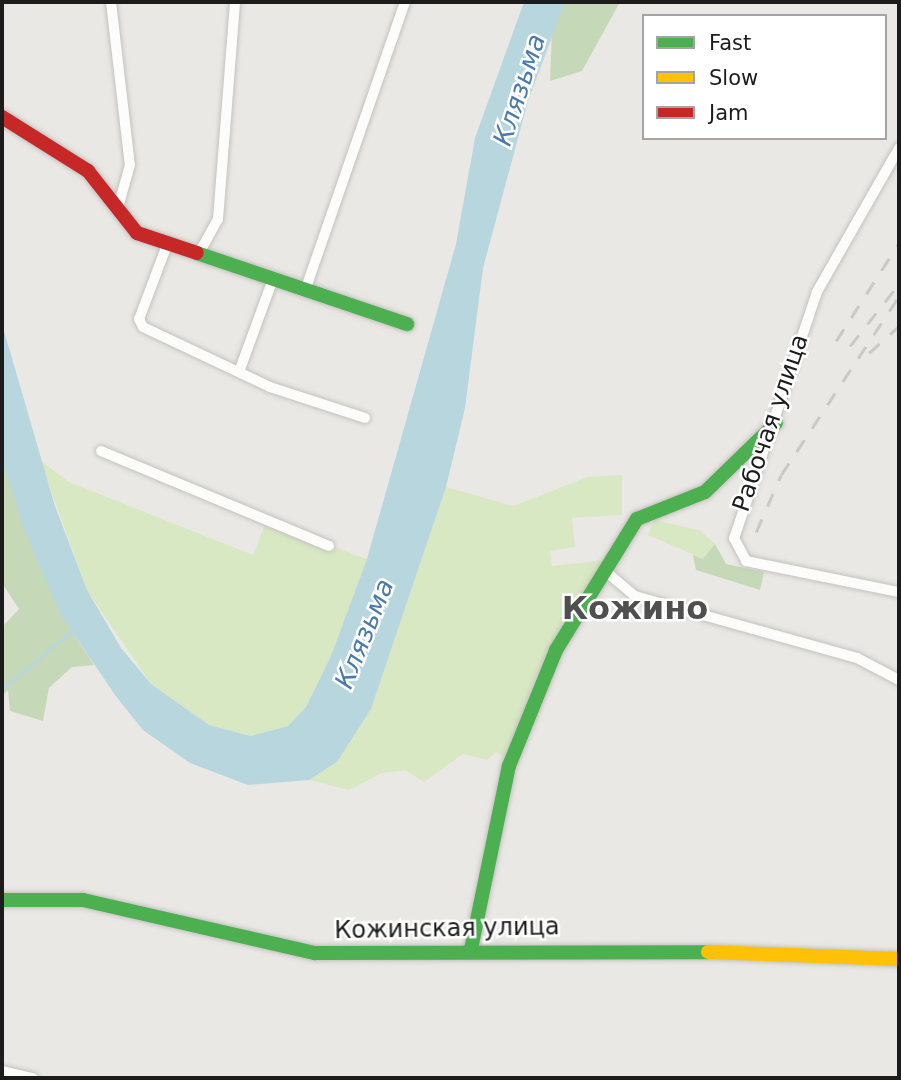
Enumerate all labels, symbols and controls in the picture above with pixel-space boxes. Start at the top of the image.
legend [642,14,887,140]
water label: Клязьма [487,30,553,150]
text: Fast [709,31,751,55]
text: Slow [709,66,758,90]
text: Jam [709,101,749,125]
street label: Рабочая улица [727,330,815,516]
water label: Клязьма [329,575,401,693]
district label: Кожино [562,589,708,627]
street label: Кожинская улица [334,913,560,945]

